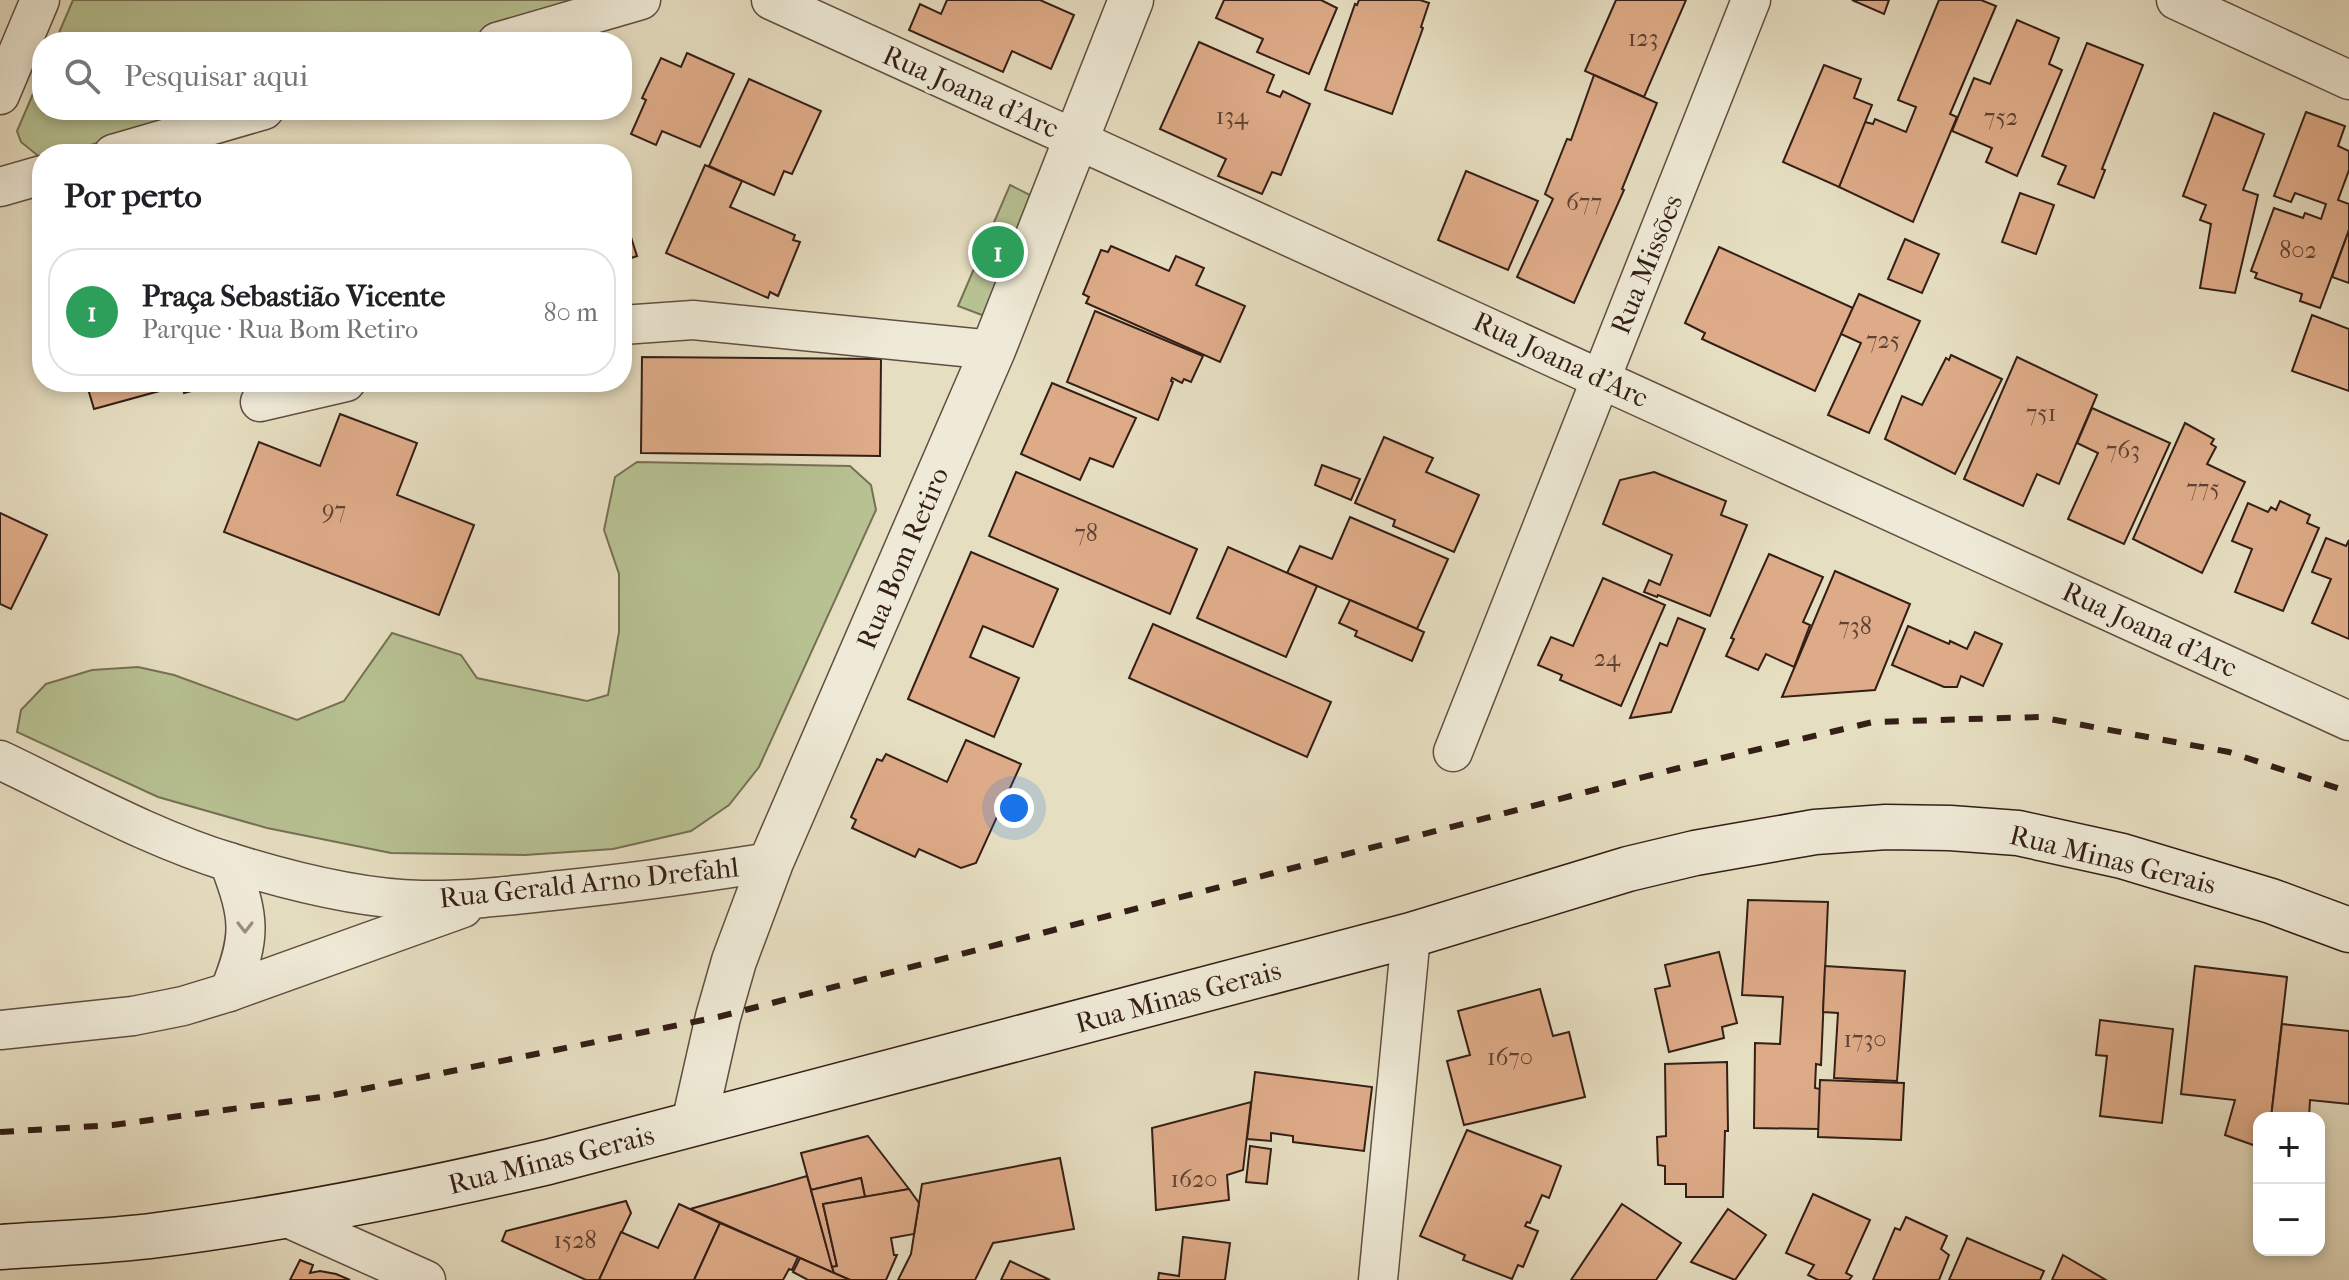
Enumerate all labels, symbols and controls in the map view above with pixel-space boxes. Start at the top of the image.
house number: 123 [1628,24,1658,52]
search box [32,32,632,120]
street label: Rua Joana d'Arc [878,38,1064,145]
icon: search [60,54,104,98]
text: Pesquisar aqui [124,59,308,94]
house number: 134 [1216,102,1249,130]
house number: 752 [1984,103,2018,131]
text: Por perto [64,176,202,216]
house number: 677 [1566,188,1602,216]
street label: Rua Missões [1604,190,1689,339]
pin: 1 [972,222,1024,282]
house number: 802 [2279,236,2317,264]
text: Praça Sebastião Vicente [142,279,445,314]
text: 1 [87,297,97,328]
text: 80 m [543,297,598,328]
street label: Rua Joana d'Arc [1468,304,1654,414]
text: Parque · Rua Bom Retiro [142,314,418,345]
house number: 725 [1866,326,1900,354]
house number: 751 [2026,399,2056,427]
house number: 763 [2106,436,2140,464]
street label: Rua Bom Retiro [849,462,956,654]
house number: 775 [2186,474,2220,502]
house number: 97 [322,496,346,524]
house number: 78 [1074,519,1098,547]
street label: Rua Joana d'Arc [2057,574,2243,684]
house number: 738 [1838,612,1872,640]
house number: 24 [1594,644,1621,672]
your location [994,788,1034,828]
street label: Rua Minas Gerais [2006,818,2219,901]
street label: Rua Gerald Arno Drefahl [438,850,741,915]
one-way arrow [236,921,254,934]
street label: Rua Minas Gerais [1072,953,1284,1040]
house number: 1730 [1843,1025,1887,1053]
house number: 1670 [1487,1043,1533,1071]
map controls [2253,1112,2325,1256]
button: + [2253,1112,2325,1184]
street label: Rua Minas Gerais [445,1118,658,1201]
house number: 1620 [1170,1165,1218,1193]
button: − [2253,1184,2325,1256]
house number: 1528 [553,1226,597,1254]

